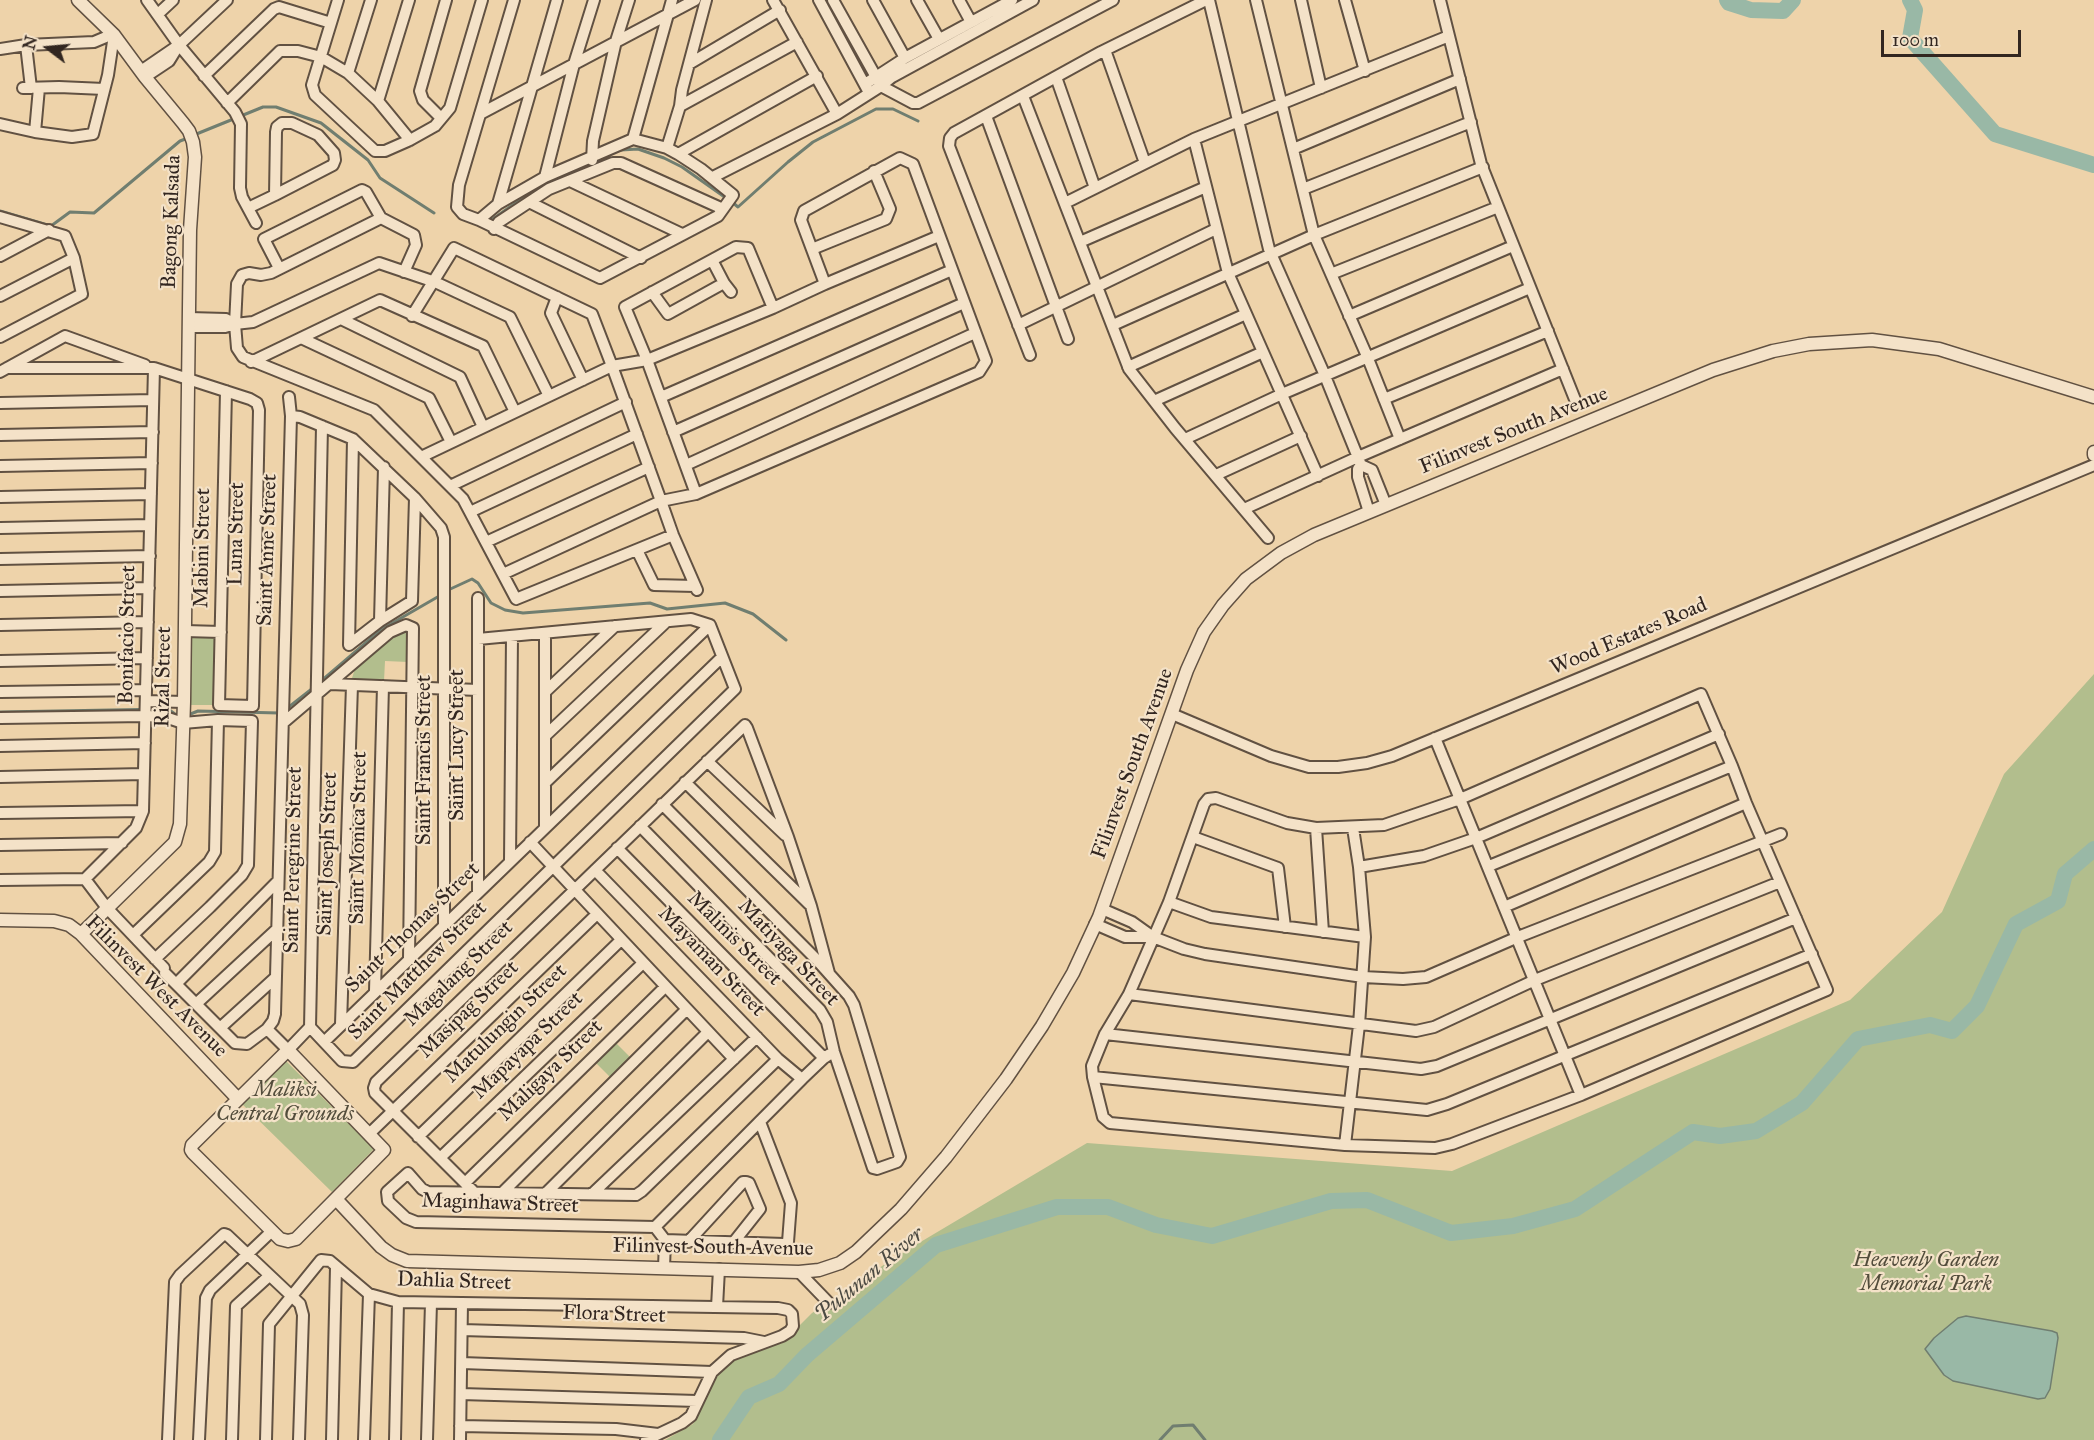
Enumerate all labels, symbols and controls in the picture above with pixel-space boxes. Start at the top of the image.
north arrow [18,18,78,78]
scale bar [1884,18,2024,56]
text: 100 m [1892,29,1939,51]
text: N [19,34,41,52]
street label: Bagong Kalsada [157,154,187,290]
street label: Filinvest South Avenue [1416,382,1612,480]
street label: Saint Anne Street [253,473,283,627]
street label: Luna Street [223,482,251,586]
street label: Mabini Street [189,488,217,608]
street label: Bonifacio Street [114,565,142,705]
street label: Wood Estates Road [1547,593,1711,681]
street label: Rizal Street [151,626,177,728]
street label: Filinvest South Avenue [1087,665,1179,863]
street label: Saint Lucy Street [445,669,471,821]
street label: Saint Francis Street [412,675,438,845]
street label: Saint Monica Street [345,751,373,925]
street label: Saint Peregrine Street [280,766,308,954]
street label: Saint Joseph Street [313,772,343,936]
street label: Saint Thomas Street [340,857,486,999]
street label: Malinis Street [681,886,787,992]
street label: Matiyaga Street [732,894,844,1012]
street label: Saint Matthew Street [343,896,493,1046]
street label: Mayaman Street [652,902,770,1022]
street label: Filinvest West Avenue [80,911,232,1063]
street label: Magalang Street [399,916,519,1032]
street label: Masipag Street [414,956,524,1064]
street label: Matulungin Street [439,959,573,1089]
street label: Mapayapa Street [467,987,589,1105]
street label: Maligaya Street [493,1015,609,1127]
park label: Maliksi Central Grounds [216,1078,354,1128]
street label: Maginhawa Street [421,1189,579,1219]
water label: Pulunan River [810,1222,930,1328]
street label: Filinvest South Avenue [612,1234,814,1262]
park label: Heavenly Garden Memorial Park [1853,1248,1999,1298]
street label: Dahlia Street [397,1267,511,1297]
street label: Flora Street [562,1301,666,1329]

